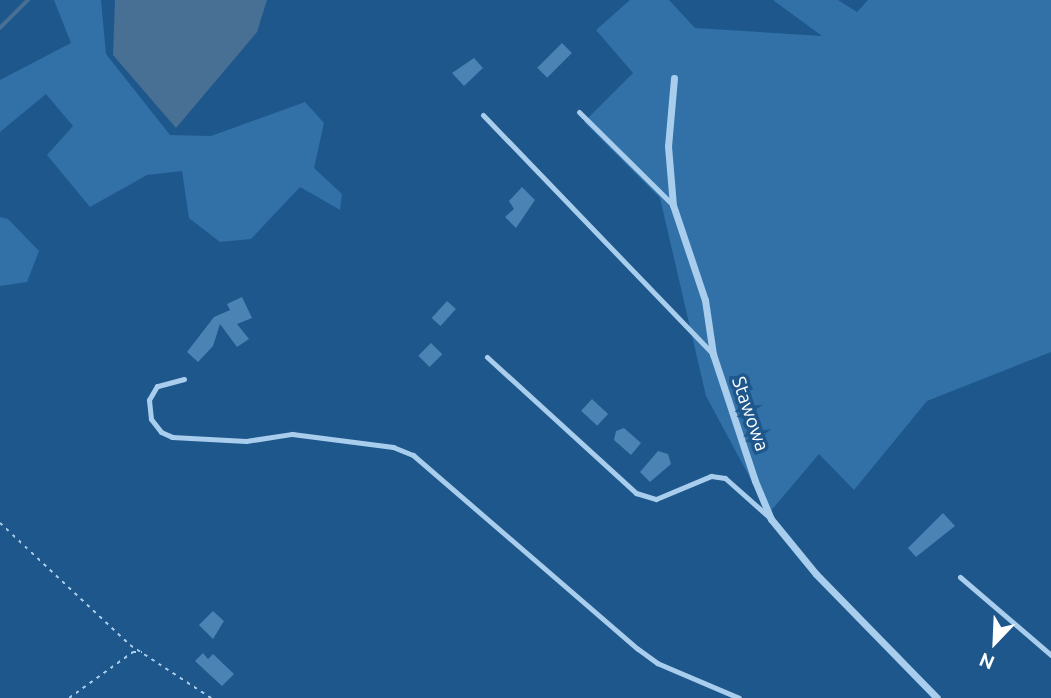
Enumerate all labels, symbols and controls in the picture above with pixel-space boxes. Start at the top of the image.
street label: Stawowa [727,374,773,454]
north arrow [960,607,1030,677]
text: N [976,648,998,674]

